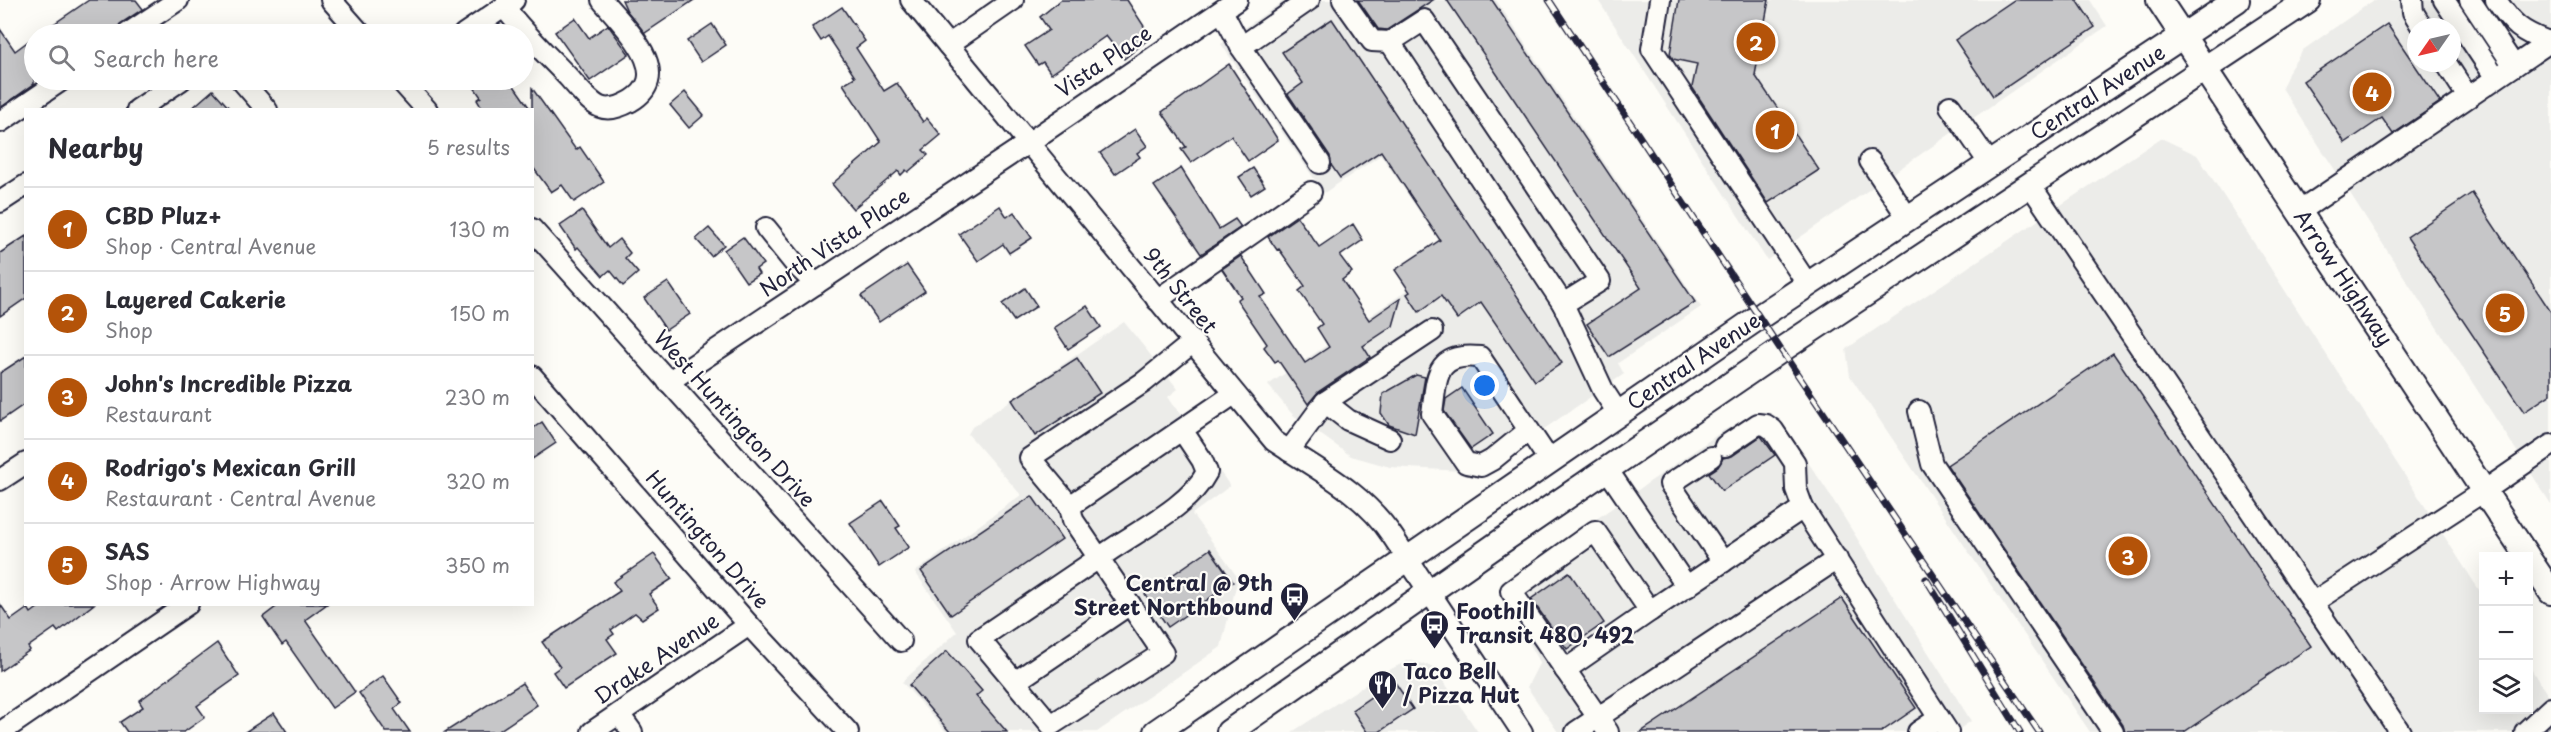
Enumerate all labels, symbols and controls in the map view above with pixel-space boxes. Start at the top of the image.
street label: Vista Place [1048,16,1157,104]
north arrow [2407,18,2461,72]
pin: 2 [1736,20,1776,64]
search box [24,24,534,90]
street label: Central Avenue [2023,36,2171,147]
icon: search [45,41,78,74]
text: Search here [93,41,219,74]
pin: 4 [2352,70,2392,115]
pin: 1 [1756,108,1794,152]
text: Nearby [48,128,143,167]
text: 5 results [427,132,510,162]
street label: North Vista Place [752,179,915,304]
text: CBD Pluz+ [105,198,222,231]
street label: Arrow Highway [2287,202,2402,351]
text: 1 [63,214,72,244]
text: 130 m [450,214,510,244]
text: Shop · Central Avenue [105,231,317,261]
street label: 9th Street [1137,240,1226,340]
text: Layered Cakerie [105,282,286,315]
pin: 5 [2486,290,2524,336]
text: 2 [60,298,75,328]
text: 150 m [450,298,510,328]
street label: Central Avenue [1619,304,1766,417]
text: Shop [105,315,153,345]
street label: West Huntington Drive [647,322,824,513]
text: John's Incredible Pizza [105,366,352,399]
your location [1470,371,1499,400]
text: 3 [61,382,74,412]
text: 230 m [445,382,510,412]
text: Restaurant [105,399,212,429]
text: Rodrigo's Mexican Grill [105,450,356,483]
street label: Huntington Drive [639,462,778,615]
text: 4 [61,466,74,496]
text: 320 m [446,466,510,496]
text: Restaurant · Central Avenue [105,483,376,513]
text: SAS [105,534,150,567]
pin: 3 [2108,534,2148,578]
text: 5 [61,550,74,580]
text: 350 m [445,550,510,580]
map controls [2479,552,2533,714]
button: + [2479,552,2533,606]
place label: Central @ 9th Street Northbound [1074,566,1273,622]
text: Shop · Arrow Highway [105,567,321,597]
bus stop icon: Central @ 9th Street Northbound [1278,580,1310,622]
place label: Foothill Transit 480, 492 [1456,594,1634,650]
street label: Drake Avenue [587,604,725,711]
button: − [2479,606,2533,660]
bus stop icon: Foothill Transit 480, 492 [1419,608,1451,650]
place label: Taco Bell / Pizza Hut [1402,654,1520,710]
button: layers [2479,660,2533,714]
restaurant icon: Taco Bell / Pizza Hut [1366,668,1398,710]

